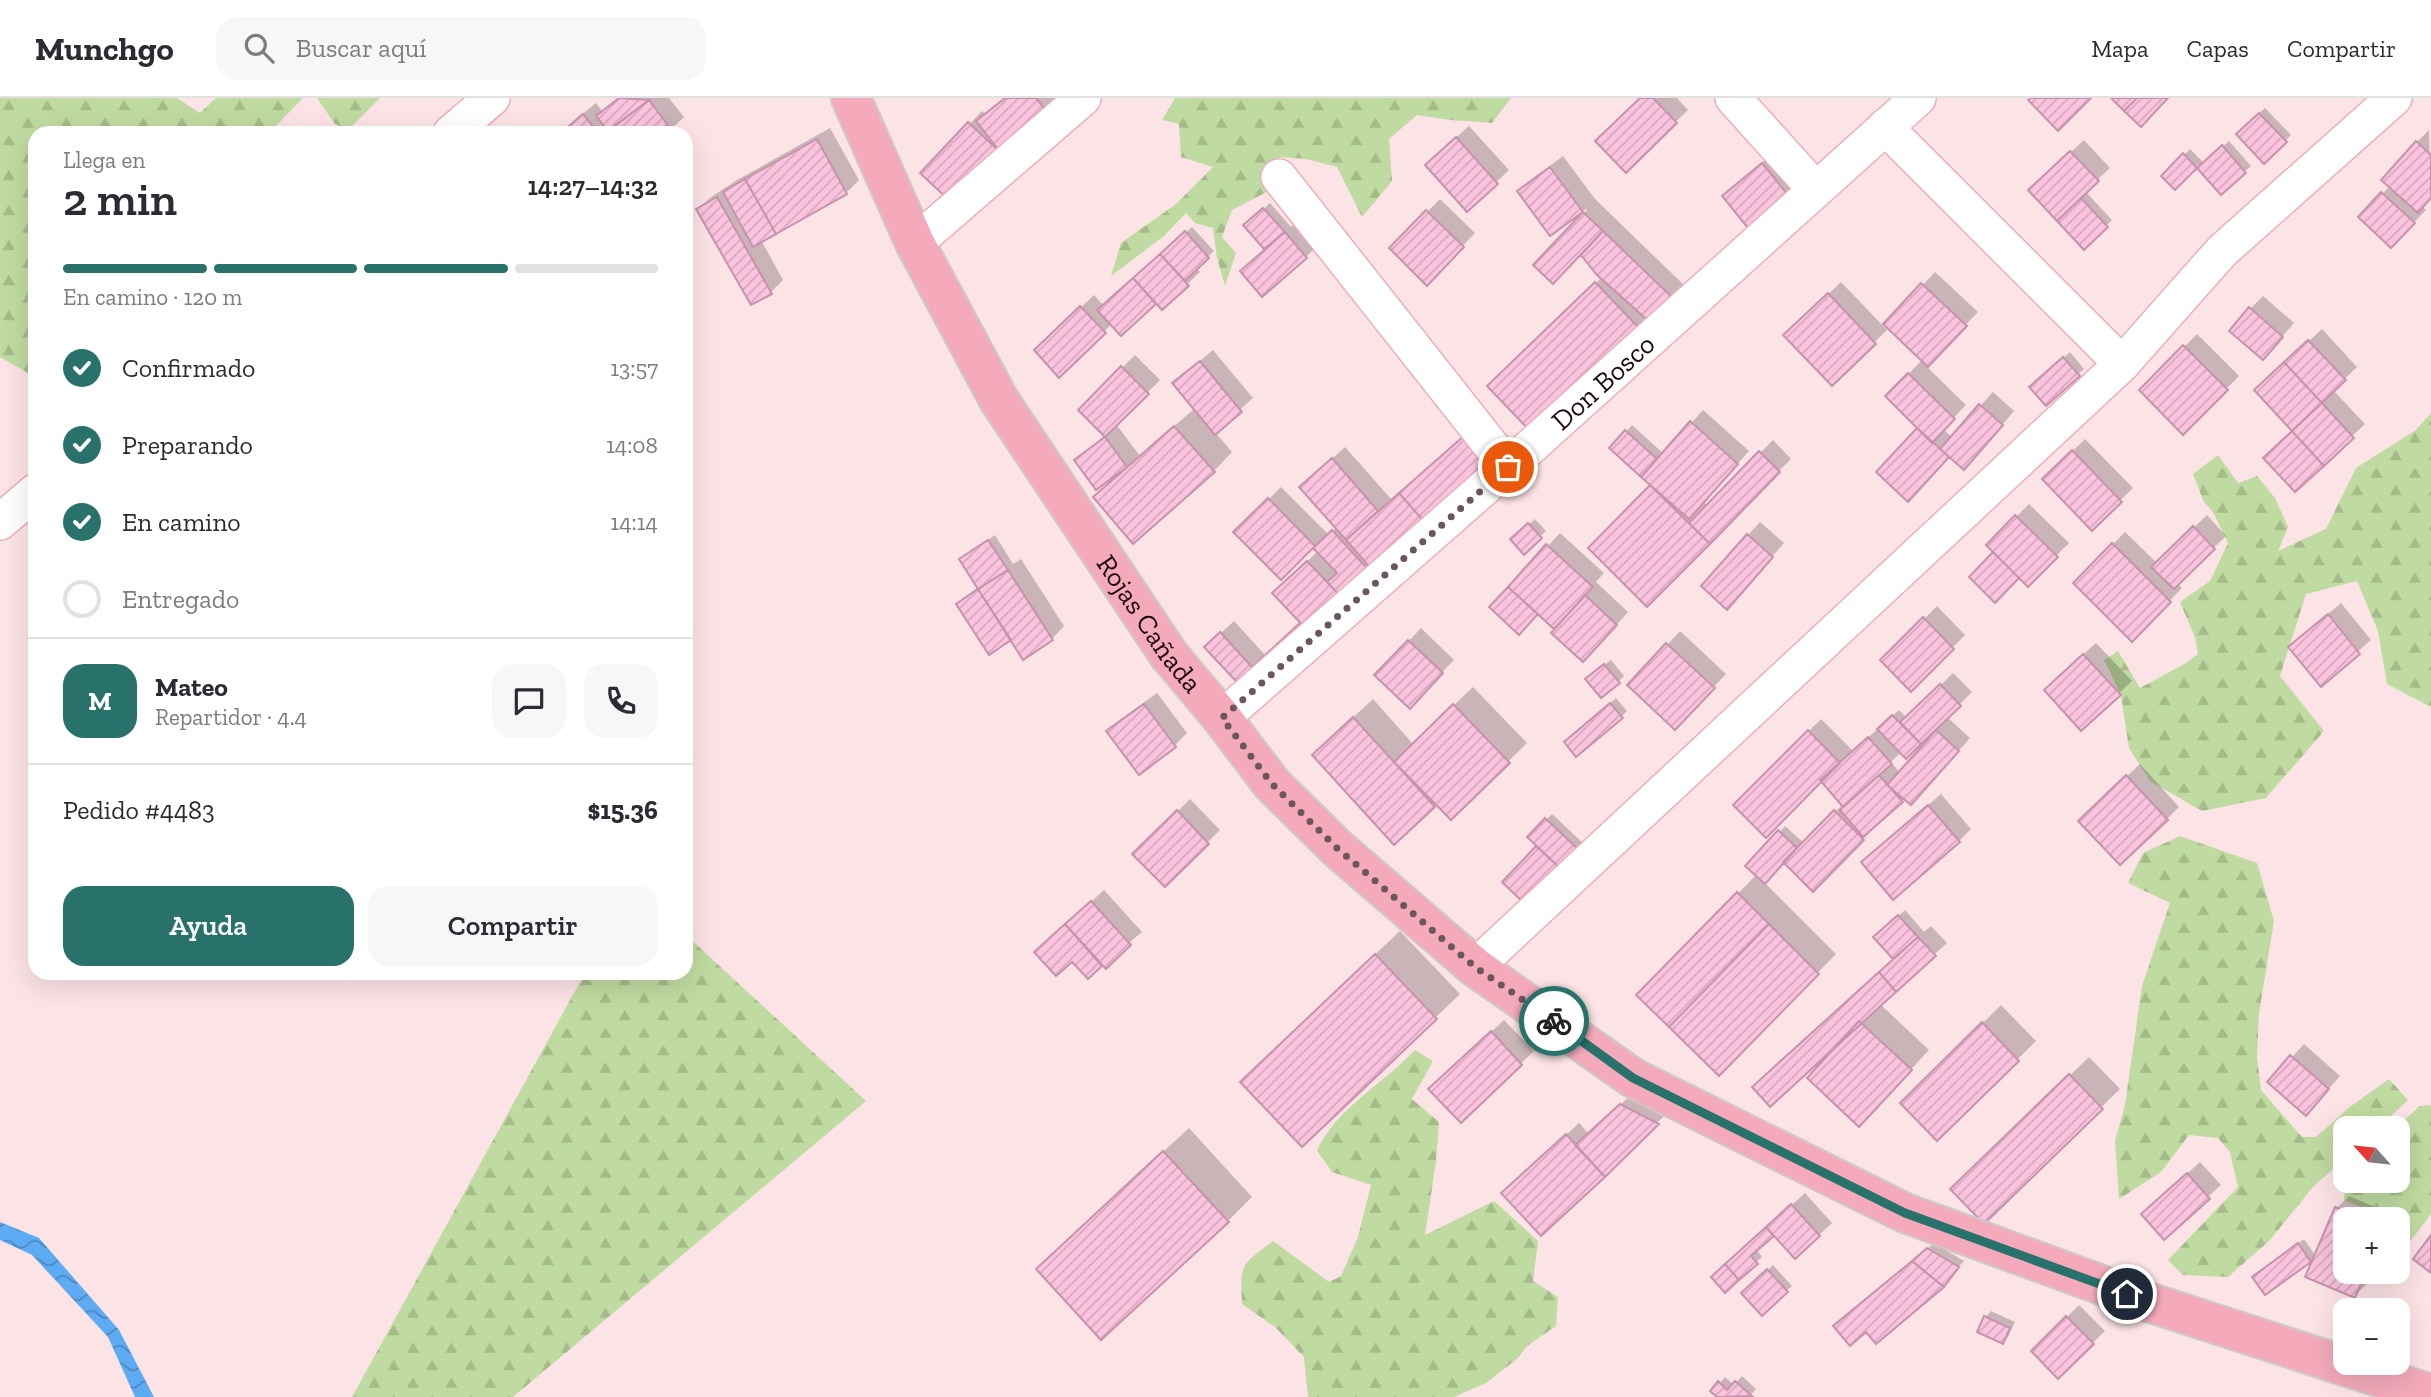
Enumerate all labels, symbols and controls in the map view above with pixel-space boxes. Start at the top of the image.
search box [216,17,706,80]
text: Munchgo [35,29,174,68]
icon: search [240,29,278,67]
text: Buscar aquí [296,32,427,64]
text: Mapa [2091,34,2148,63]
text: Capas [2186,34,2249,63]
text: Compartir [2287,34,2396,63]
text: Llega en [63,146,145,174]
text: 14:27–14:32 [528,170,658,202]
text: 2 min [63,172,177,227]
text: En camino · 120 m [63,283,242,311]
street label: Don Bosco [1545,327,1661,437]
icon: check [63,349,101,387]
text: Confirmado [122,352,255,384]
text: 13:57 [610,354,658,382]
icon: check [63,426,101,464]
text: Preparando [122,429,253,461]
text: 14:08 [606,431,658,459]
pin [1478,437,1538,497]
icon: bag [1489,448,1527,486]
icon: check [63,503,101,541]
text: En camino [122,506,241,538]
text: 14:14 [610,508,658,536]
street label: Rojas Cañada [1090,548,1209,699]
text: Entregado [122,583,239,615]
button: chat [492,664,566,738]
button: phone [584,664,658,738]
text: Mateo [155,671,228,703]
text: M [88,685,112,717]
text: Repartidor · 4.4 [155,703,307,731]
text: Pedido #4483 [63,794,215,826]
text: $15.36 [587,794,658,826]
button: Ayuda [63,886,354,966]
button: Compartir [368,886,658,966]
courier [1519,986,1589,1056]
icon: bike [1535,1002,1573,1040]
north arrow [2333,1116,2410,1194]
map controls [2333,1116,2410,1375]
button: + [2333,1207,2410,1284]
pin [2097,1264,2157,1324]
icon: home [2108,1275,2146,1313]
button: − [2333,1298,2410,1375]

